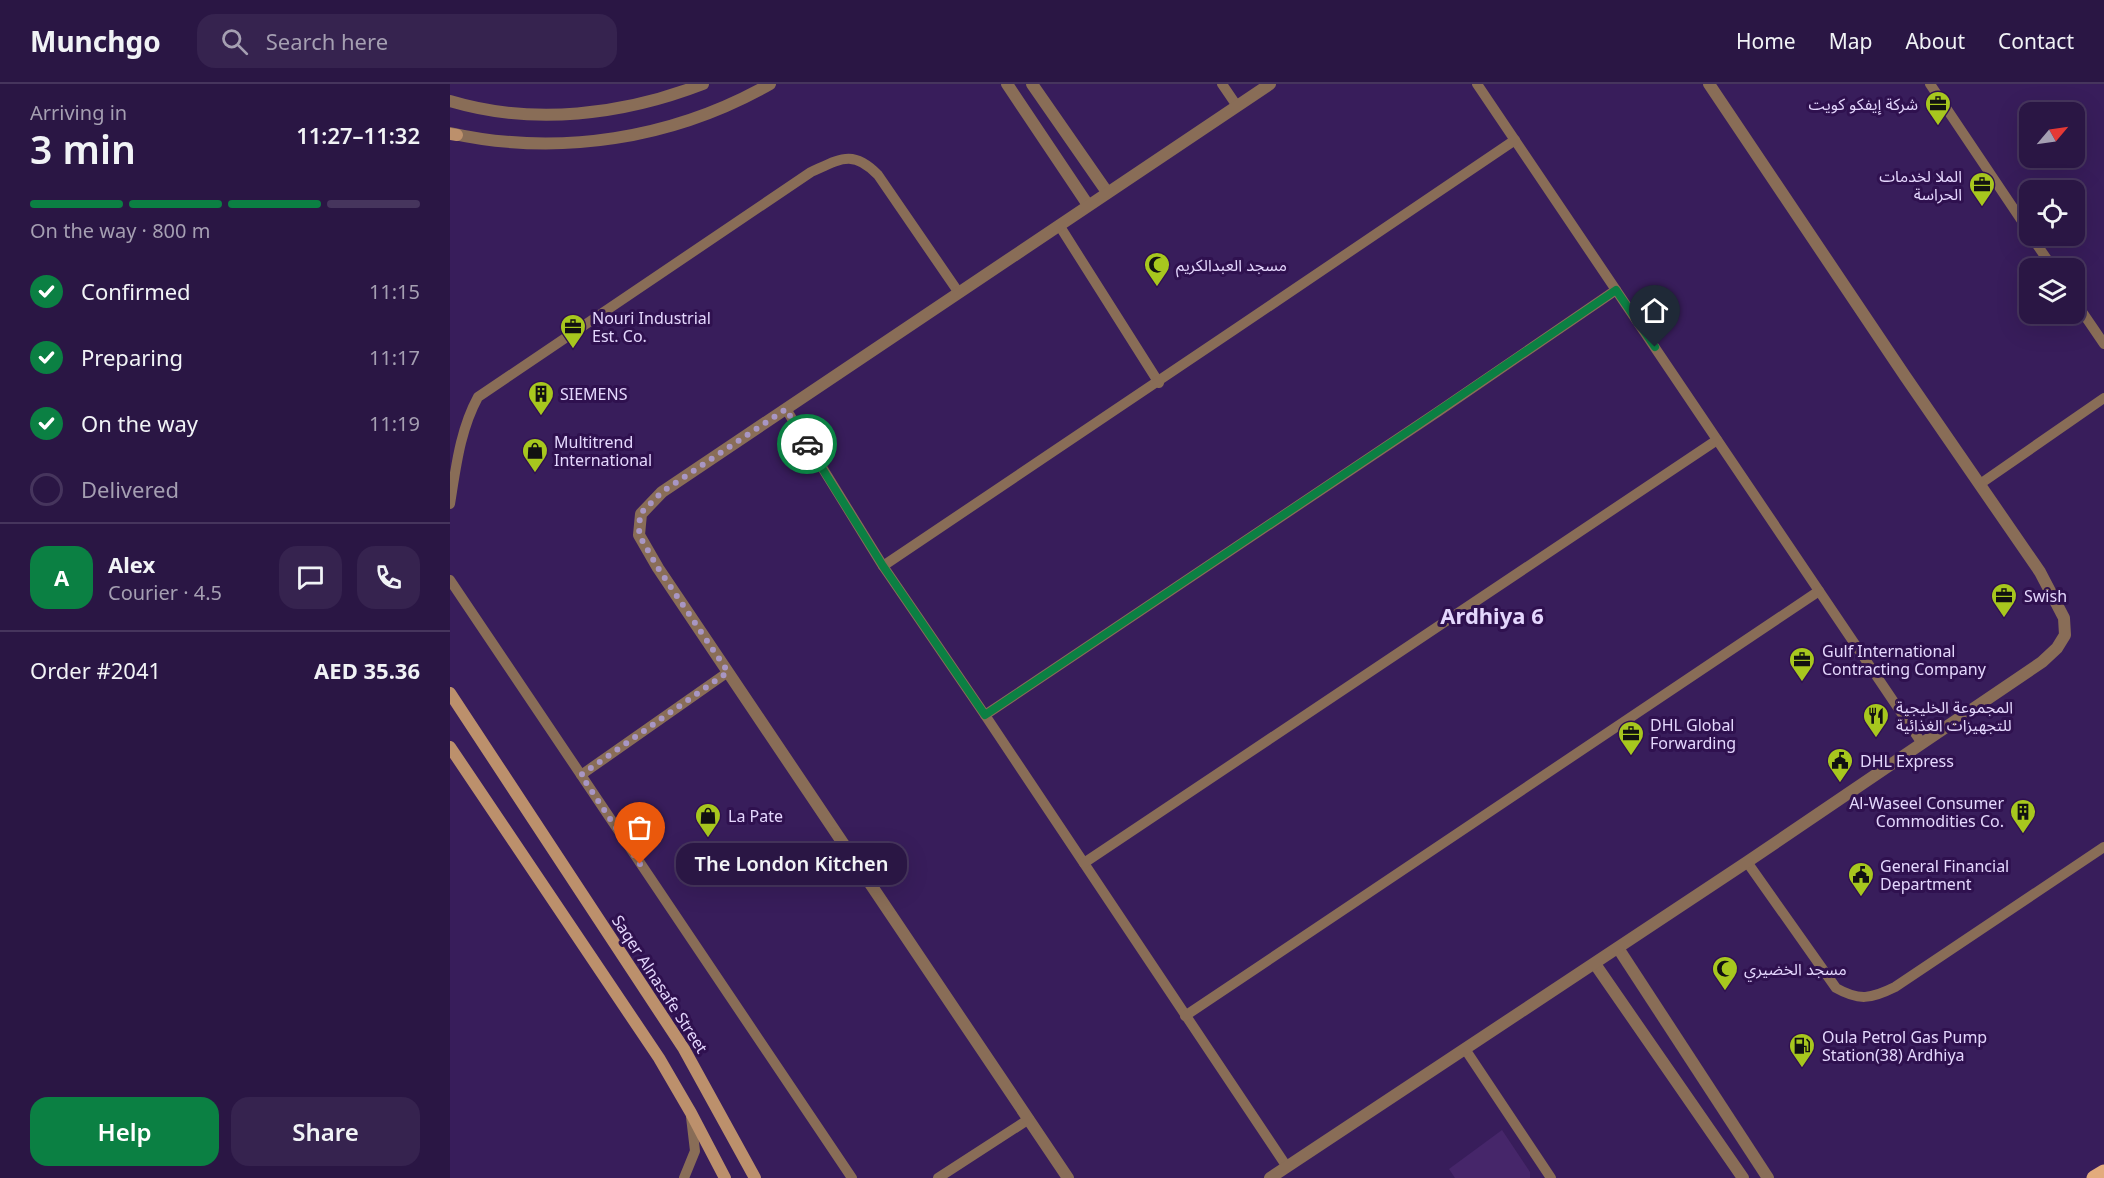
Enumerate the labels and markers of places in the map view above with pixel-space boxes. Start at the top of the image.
office icon: شركة إيفكو كويت [1923,89,1953,127]
place label: شركة إيفكو كويت [1809,93,1918,115]
place label: الملا لخدمات الحراسة [1879,165,1962,205]
office icon: الملا لخدمات الحراسة [1967,170,1997,208]
mosque icon: مسجد العبدالكريم [1142,250,1172,288]
place label: مسجد العبدالكريم [1176,254,1287,278]
pin [1629,285,1680,347]
place label: Nouri Industrial Est. Co. [592,307,711,347]
office icon: Nouri Industrial Est. Co. [558,312,588,350]
building icon: SIEMENS [526,379,556,417]
place label: SIEMENS [560,383,628,405]
place label: Multitrend International [554,431,652,471]
shop icon: Multitrend International [520,436,550,474]
office icon: Swish [1989,581,2019,619]
place label: Swish [2024,585,2067,607]
place label: Gulf International Contracting Company [1822,640,1987,680]
office icon: Gulf International Contracting Company [1787,645,1817,683]
place label: المجموعة الخليجية للتجهيزات الغذائية [1896,696,2013,736]
restaurant icon: المجموعة الخليجية للتجهيزات الغذائية [1861,701,1891,739]
place label: DHL Global Forwarding [1650,714,1736,754]
office icon: DHL Global Forwarding [1616,719,1646,757]
public building icon: DHL Express [1825,746,1855,784]
place label: DHL Express [1860,750,1954,772]
place label: Al-Waseel Consumer Commodities Co. [1849,792,2004,832]
building icon: Al-Waseel Consumer Commodities Co. [2008,797,2038,835]
shop icon: La Pate [693,801,723,839]
pin [614,802,665,864]
place label: La Pate [728,805,783,827]
callout: The London Kitchen [676,843,907,885]
place label: General Financial Department [1880,855,2009,895]
public building icon: General Financial Department [1846,860,1876,898]
mosque icon: مسجد الخضيري [1710,954,1740,992]
place label: مسجد الخضيري [1744,958,1847,982]
place label: Oula Petrol Gas Pump Station(38) Ardhiya [1822,1026,1987,1066]
fuel station icon: Oula Petrol Gas Pump Station(38) Ardhiya [1787,1031,1817,1069]

